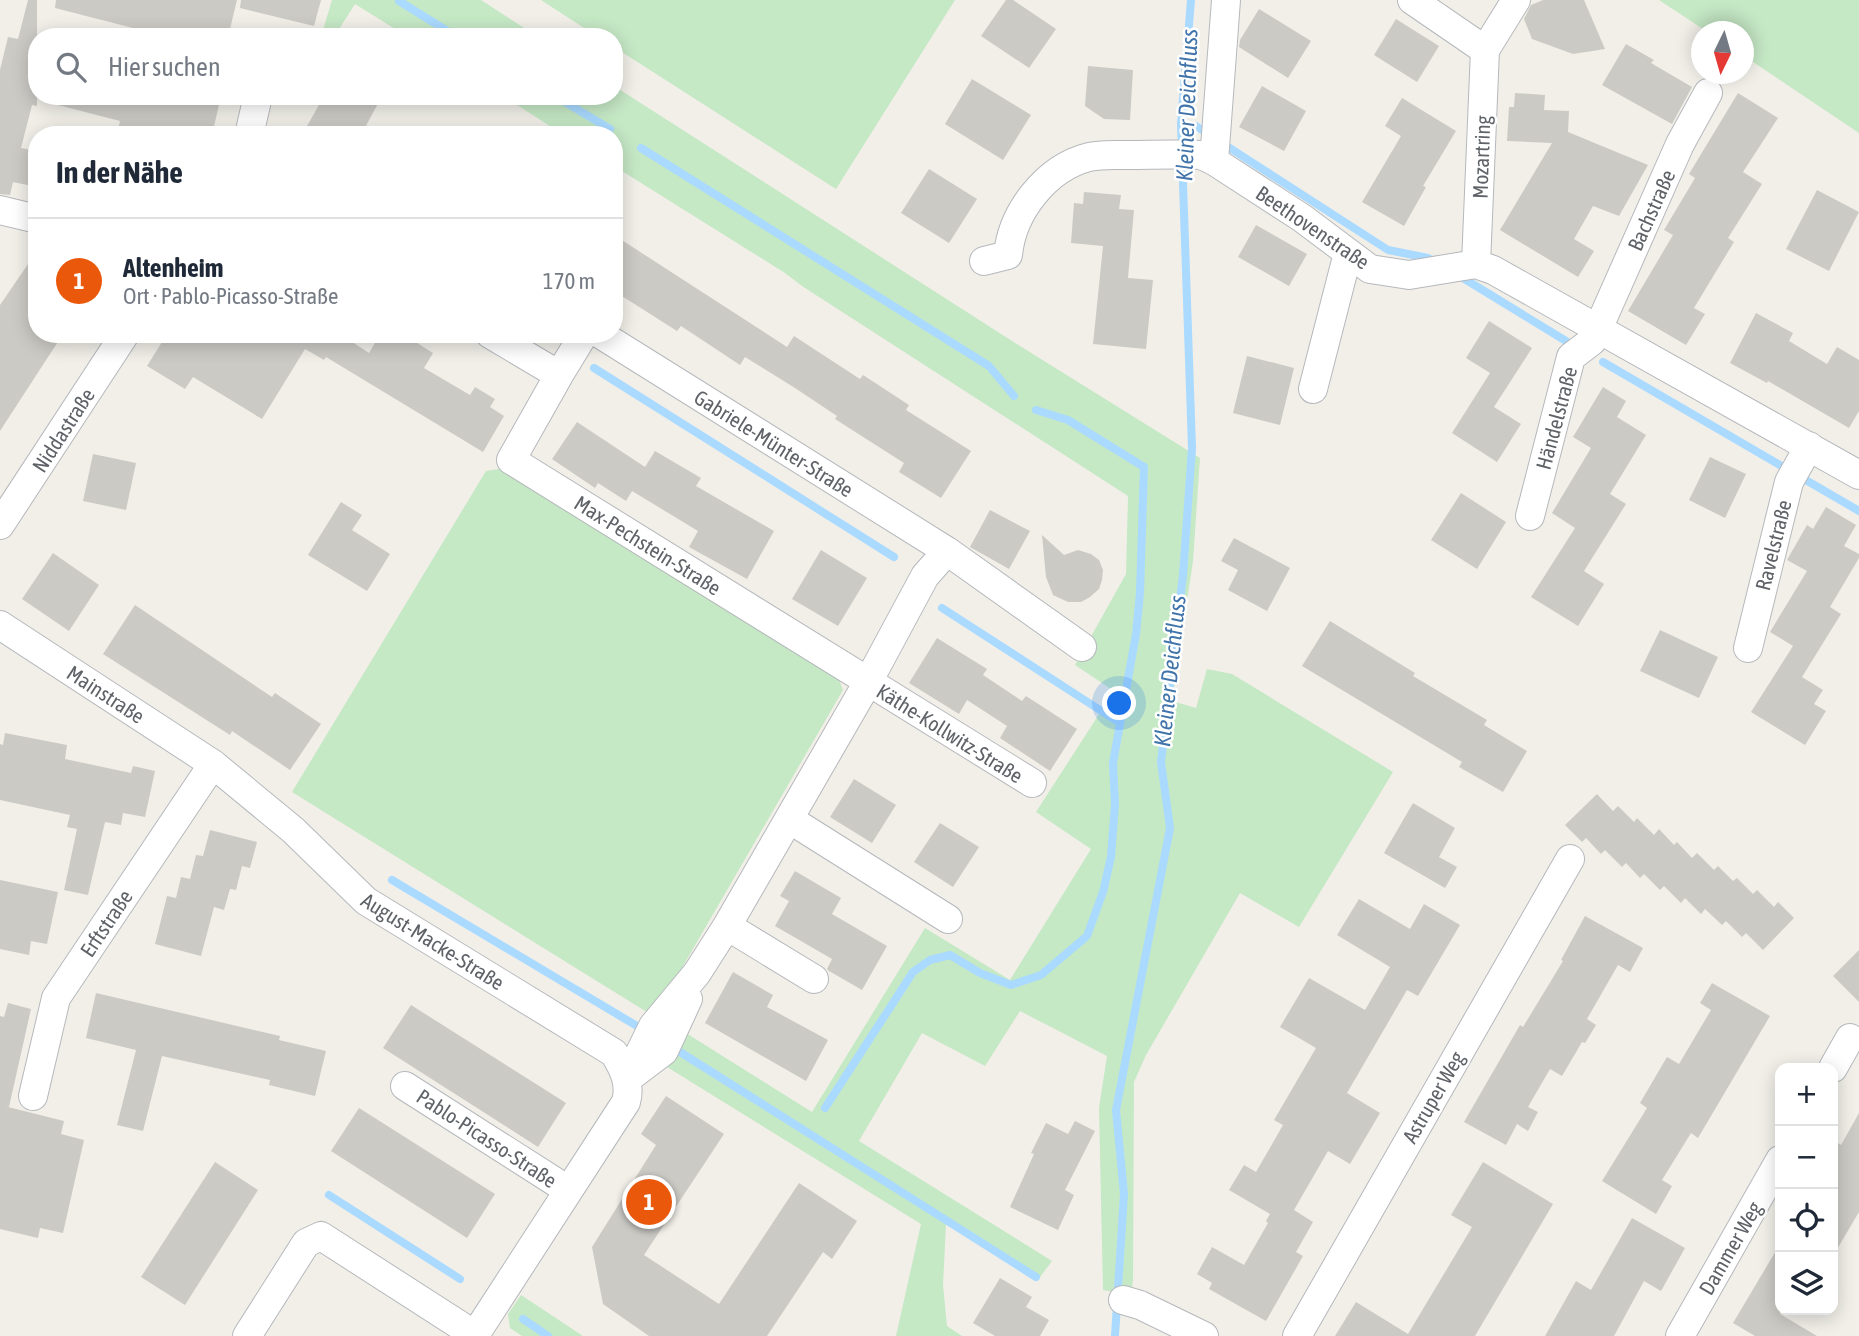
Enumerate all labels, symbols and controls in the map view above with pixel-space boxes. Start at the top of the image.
north arrow [1691,21,1754,84]
search box [28,28,623,105]
water label: Kleiner Deichfluss [1171,28,1203,182]
icon: search [52,48,90,86]
text: Hier suchen [108,52,221,82]
street label: Mozartring [1468,115,1494,199]
text: In der Nähe [56,155,183,189]
street label: Bachstraße [1623,166,1679,254]
street label: Beethovenstraße [1252,180,1374,274]
text: Altenheim [123,253,223,283]
text: 1 [74,268,84,294]
text: 170 m [543,268,595,294]
text: Ort · Pablo-Picasso-Straße [123,283,338,309]
street label: Händelstraße [1531,364,1581,472]
street label: Niddastraße [27,383,99,477]
street label: Gabriele-Münter-Straße [690,384,858,502]
street label: Max-Pechstein-Straße [570,490,726,600]
street label: Ravelstraße [1750,497,1796,593]
water label: Kleiner Deichfluss [1149,594,1191,748]
street label: Mainstraße [63,660,149,728]
street label: Käthe-Kollwitz-Straße [873,678,1027,788]
your location [1102,686,1136,720]
street label: Erftstraße [75,885,137,961]
street label: August-Macke-Straße [357,888,509,994]
street label: Astruper Weg [1397,1047,1469,1147]
map controls [1775,1063,1838,1315]
button: + [1775,1063,1838,1126]
street label: Pablo-Picasso-Straße [413,1084,561,1192]
button: − [1775,1126,1838,1189]
pin: 1 [626,1176,672,1228]
button: locate [1775,1189,1838,1252]
street label: Dammer Weg [1694,1197,1766,1299]
button: layers [1775,1252,1838,1315]

